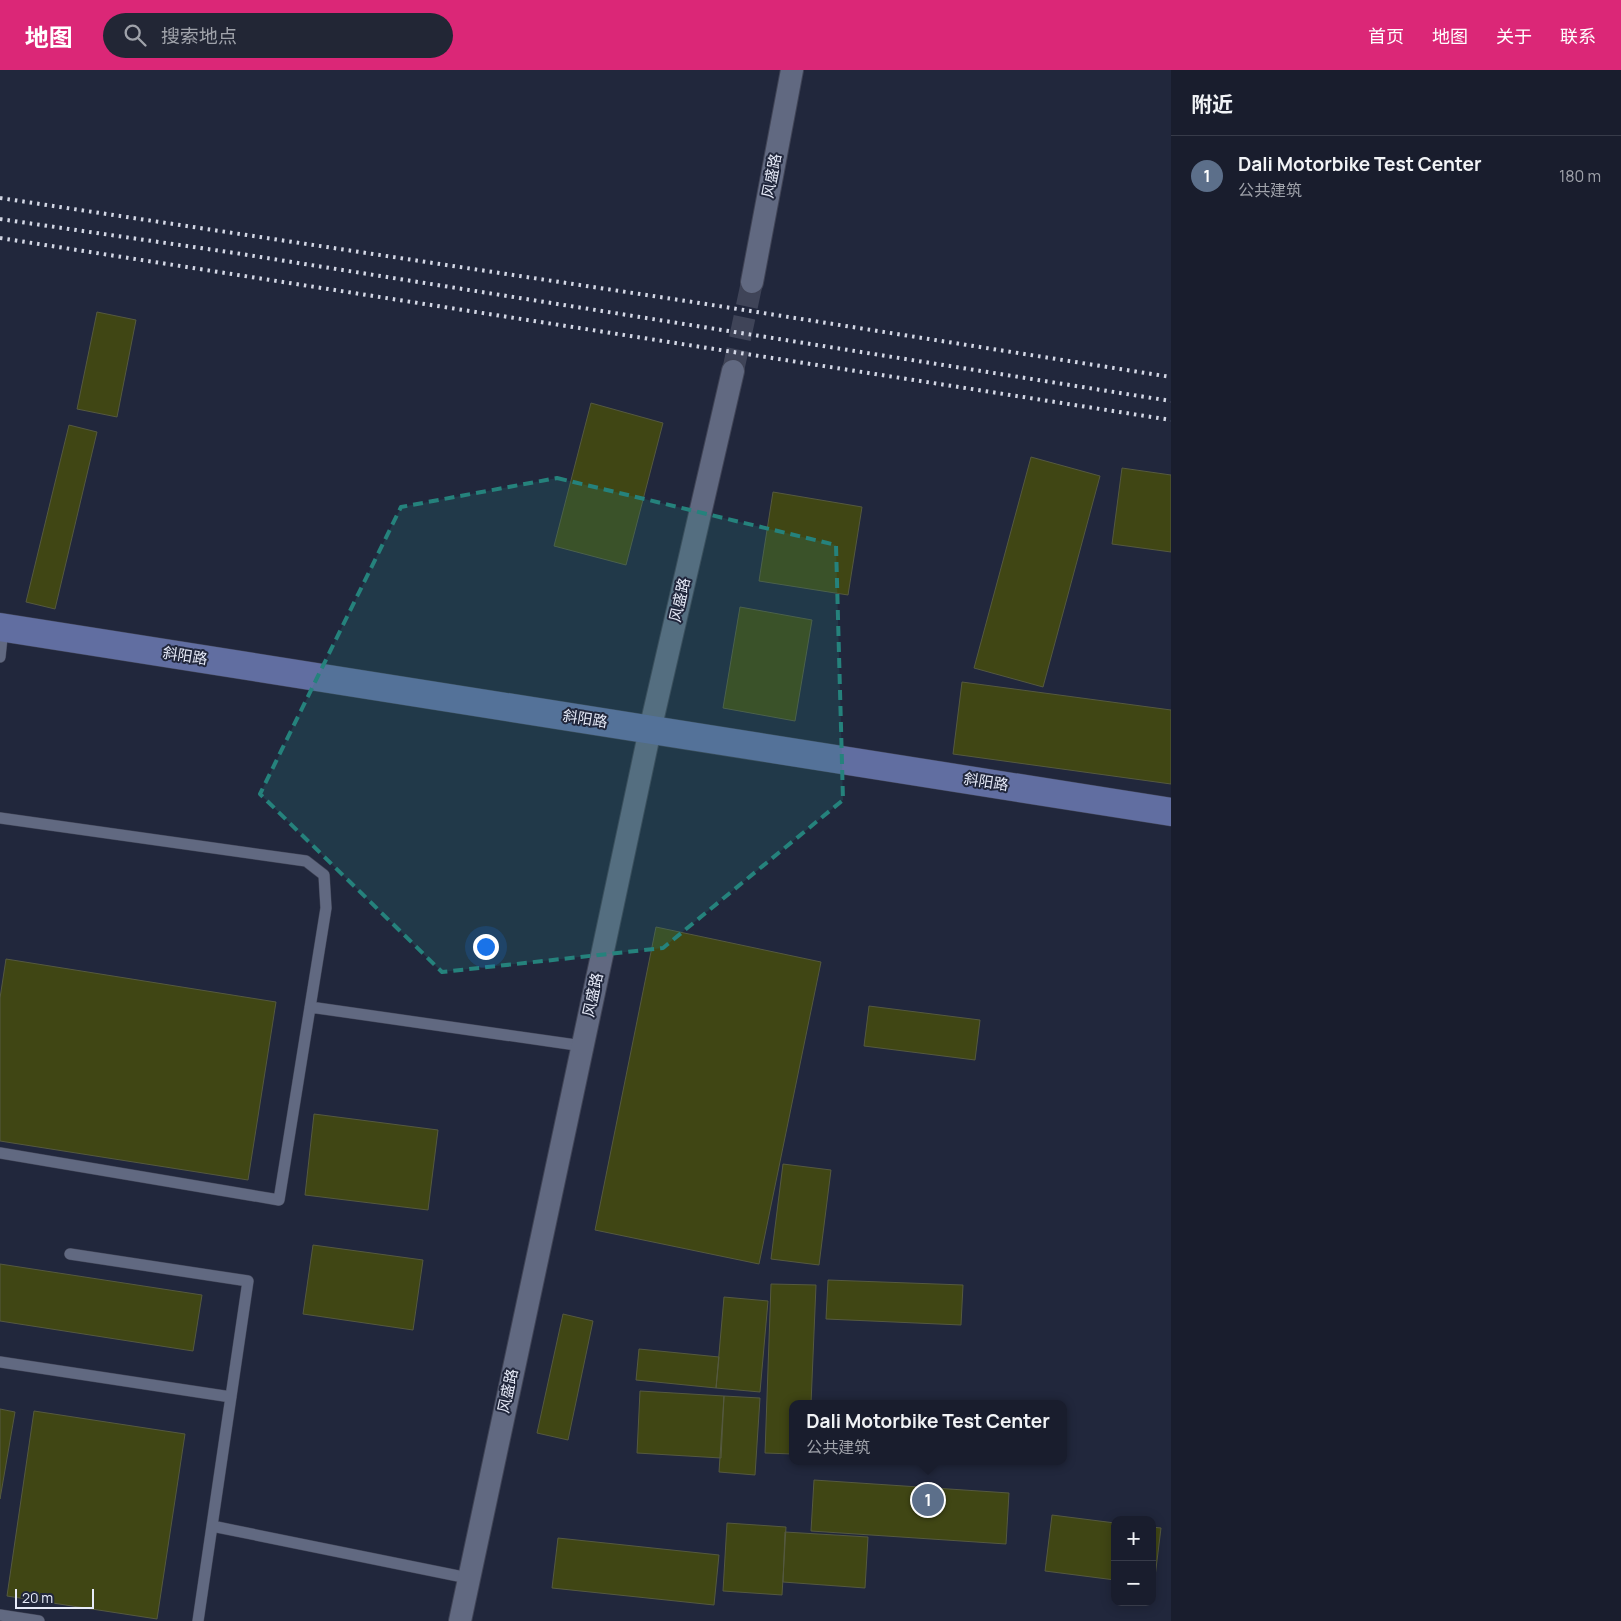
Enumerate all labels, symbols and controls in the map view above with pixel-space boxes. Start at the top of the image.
search box [103,13,453,58]
text: 地图 [25,20,73,53]
icon: search [121,21,149,49]
text: 搜索地点 [161,23,237,49]
text: 首页 [1368,24,1404,48]
text: 地图 [1432,24,1468,48]
text: 关于 [1496,24,1532,48]
text: 联系 [1560,24,1596,48]
text: 附近 [1191,90,1233,118]
text: Dali Motorbike Test Center [1238,151,1482,177]
street label: 风盛路 [757,152,786,200]
text: 1 [1203,165,1211,187]
text: 180 m [1559,165,1601,187]
text: 公共建筑 [1238,179,1302,201]
street label: 风盛路 [664,576,695,624]
street label: 斜阳路 [161,642,209,669]
street label: 斜阳路 [561,705,609,732]
street label: 斜阳路 [962,768,1010,795]
your location [473,934,499,960]
street label: 风盛路 [578,971,607,1019]
street label: 风盛路 [493,1367,522,1415]
popup [789,1400,1067,1465]
text: Dali Motorbike Test Center [806,1408,1050,1434]
text: 公共建筑 [806,1436,870,1458]
pin: 1 [912,1481,944,1519]
map controls [1111,1516,1156,1606]
button: + [1111,1516,1156,1561]
button: − [1111,1561,1156,1606]
scale bar [15,1586,94,1609]
text: 20 m [22,1588,53,1607]

